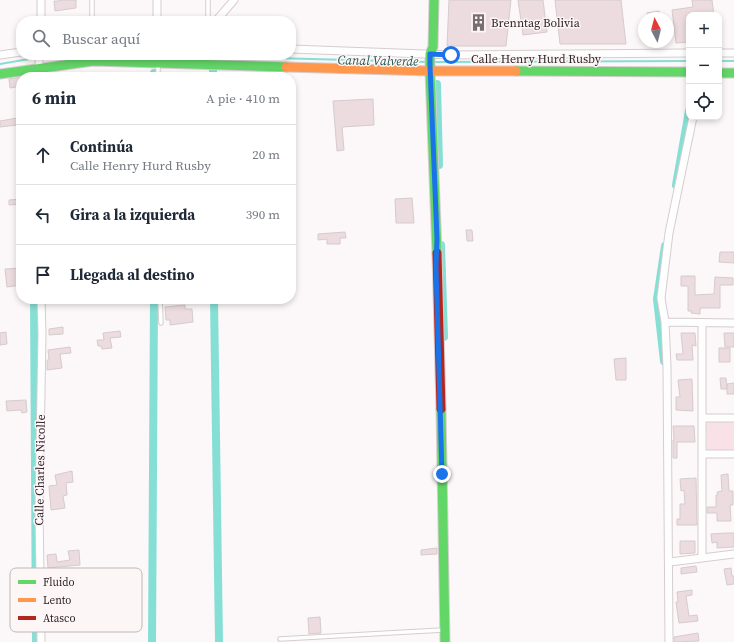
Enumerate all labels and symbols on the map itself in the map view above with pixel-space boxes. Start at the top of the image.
north arrow [638,12,674,48]
building icon: Brenntag Bolivia [468,13,488,33]
place label: Brenntag Bolivia [491,15,581,31]
route start [442,46,460,64]
water label: Canal Valverde [337,51,419,70]
street label: Calle Henry Hurd Rusby [471,51,602,67]
street label: Calle Charles Nicolle [31,414,49,526]
route end [433,465,451,483]
legend [10,568,142,632]
text: Fluido [43,575,75,590]
text: Lento [43,593,71,608]
text: Atasco [43,611,75,626]

